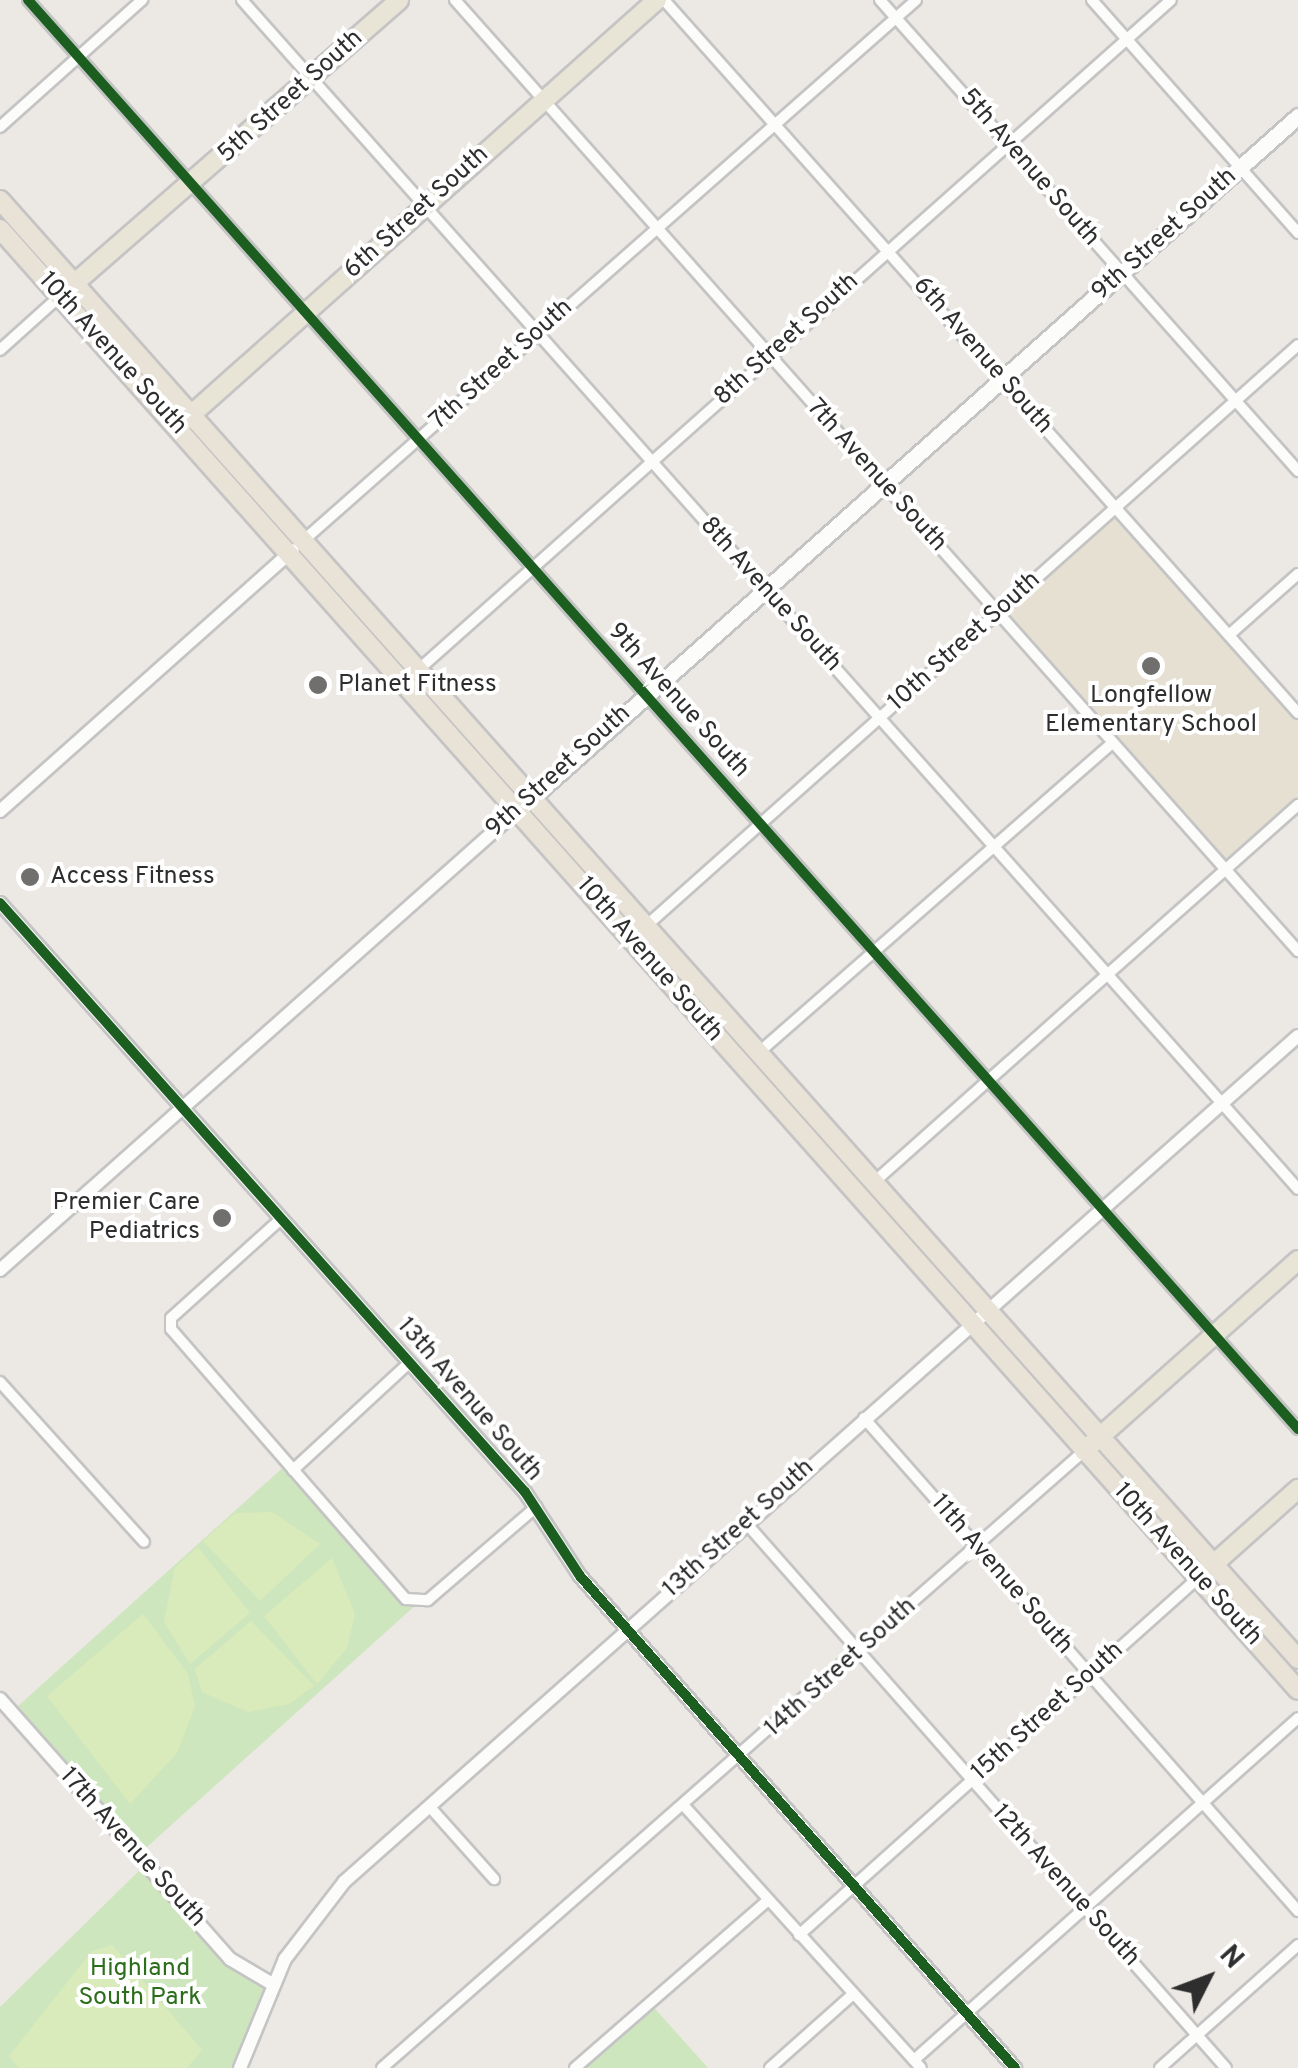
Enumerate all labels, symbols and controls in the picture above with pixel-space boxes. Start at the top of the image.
street label: 5th Street South [212,24,370,170]
street label: 5th Avenue South [952,83,1106,253]
street label: 6th Street South [339,140,495,286]
street label: 9th Street South [1087,162,1243,308]
street label: 10th Avenue South [31,266,193,442]
street label: 8th Street South [709,267,865,413]
street label: 6th Avenue South [905,271,1059,441]
street label: 7th Street South [425,293,579,437]
street label: 7th Avenue South [799,393,953,559]
street label: 8th Avenue South [692,511,848,679]
street label: 10th Street South [883,566,1047,718]
street label: 9th Avenue South [600,617,756,785]
marker: Longfellow Elementary School [1140,655,1162,677]
place label: Planet Fitness [338,670,497,700]
marker: Planet Fitness [307,674,329,696]
place label: Longfellow Elementary School [1045,682,1257,741]
street label: 9th Street South [481,699,637,845]
place label: Access Fitness [50,862,215,892]
marker: Access Fitness [19,866,41,888]
street label: 10th Avenue South [569,871,729,1049]
place label: Premier Care Pediatrics [52,1189,200,1248]
marker: Premier Care Pediatrics [209,1205,235,1231]
street label: 13th Avenue South [389,1312,549,1488]
street label: 13th Street South [657,1453,821,1605]
street label: 10th Avenue South [1106,1477,1268,1653]
street label: 11th Avenue South [923,1489,1079,1661]
street label: 14th Street South [759,1592,923,1744]
street label: 15th Street South [966,1636,1130,1788]
street label: 17th Avenue South [52,1762,212,1934]
street label: 12th Avenue South [984,1798,1146,1974]
north arrow [1158,1928,1258,2028]
text: N [1210,1938,1250,1977]
park label: Highland South Park [78,1955,202,2014]

